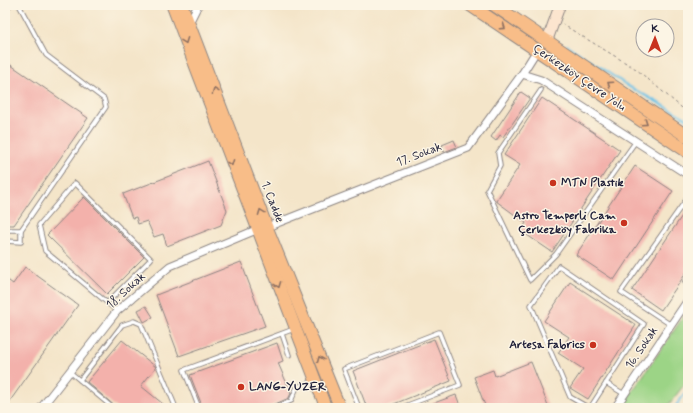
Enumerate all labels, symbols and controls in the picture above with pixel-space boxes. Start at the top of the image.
north arrow [635,18,675,58]
one-way arrow [499,22,506,30]
text: K [651,22,659,36]
one-way arrow [181,38,189,45]
street label: Çerkezköy Çevre Yolu [529,41,629,115]
one-way arrow [607,81,614,89]
one-way arrow [211,87,219,94]
one-way arrow [641,118,648,125]
street label: 17. Sokak [394,139,444,171]
one-way arrow [227,160,235,167]
place label: MTN Plastik [561,175,624,191]
marker: MTN Plastik [548,178,558,188]
street label: 1. Cadde [257,179,287,225]
place label: Astro Temperli Cam Çerkezköy Fabrika [513,208,617,238]
one-way arrow [258,209,266,216]
marker: Astro Temperli Cam Çerkezköy Fabrika [619,218,629,228]
street label: 18. Sokak [103,269,149,313]
one-way arrow [273,281,281,288]
street label: 16. Sokak [622,324,662,372]
place label: Artesa Fabrics [509,337,586,353]
marker: Artesa Fabrics [588,340,598,350]
one-way arrow [317,355,325,363]
place label: LANG-YUZER [249,379,327,395]
marker: LANG-YUZER [236,382,246,392]

